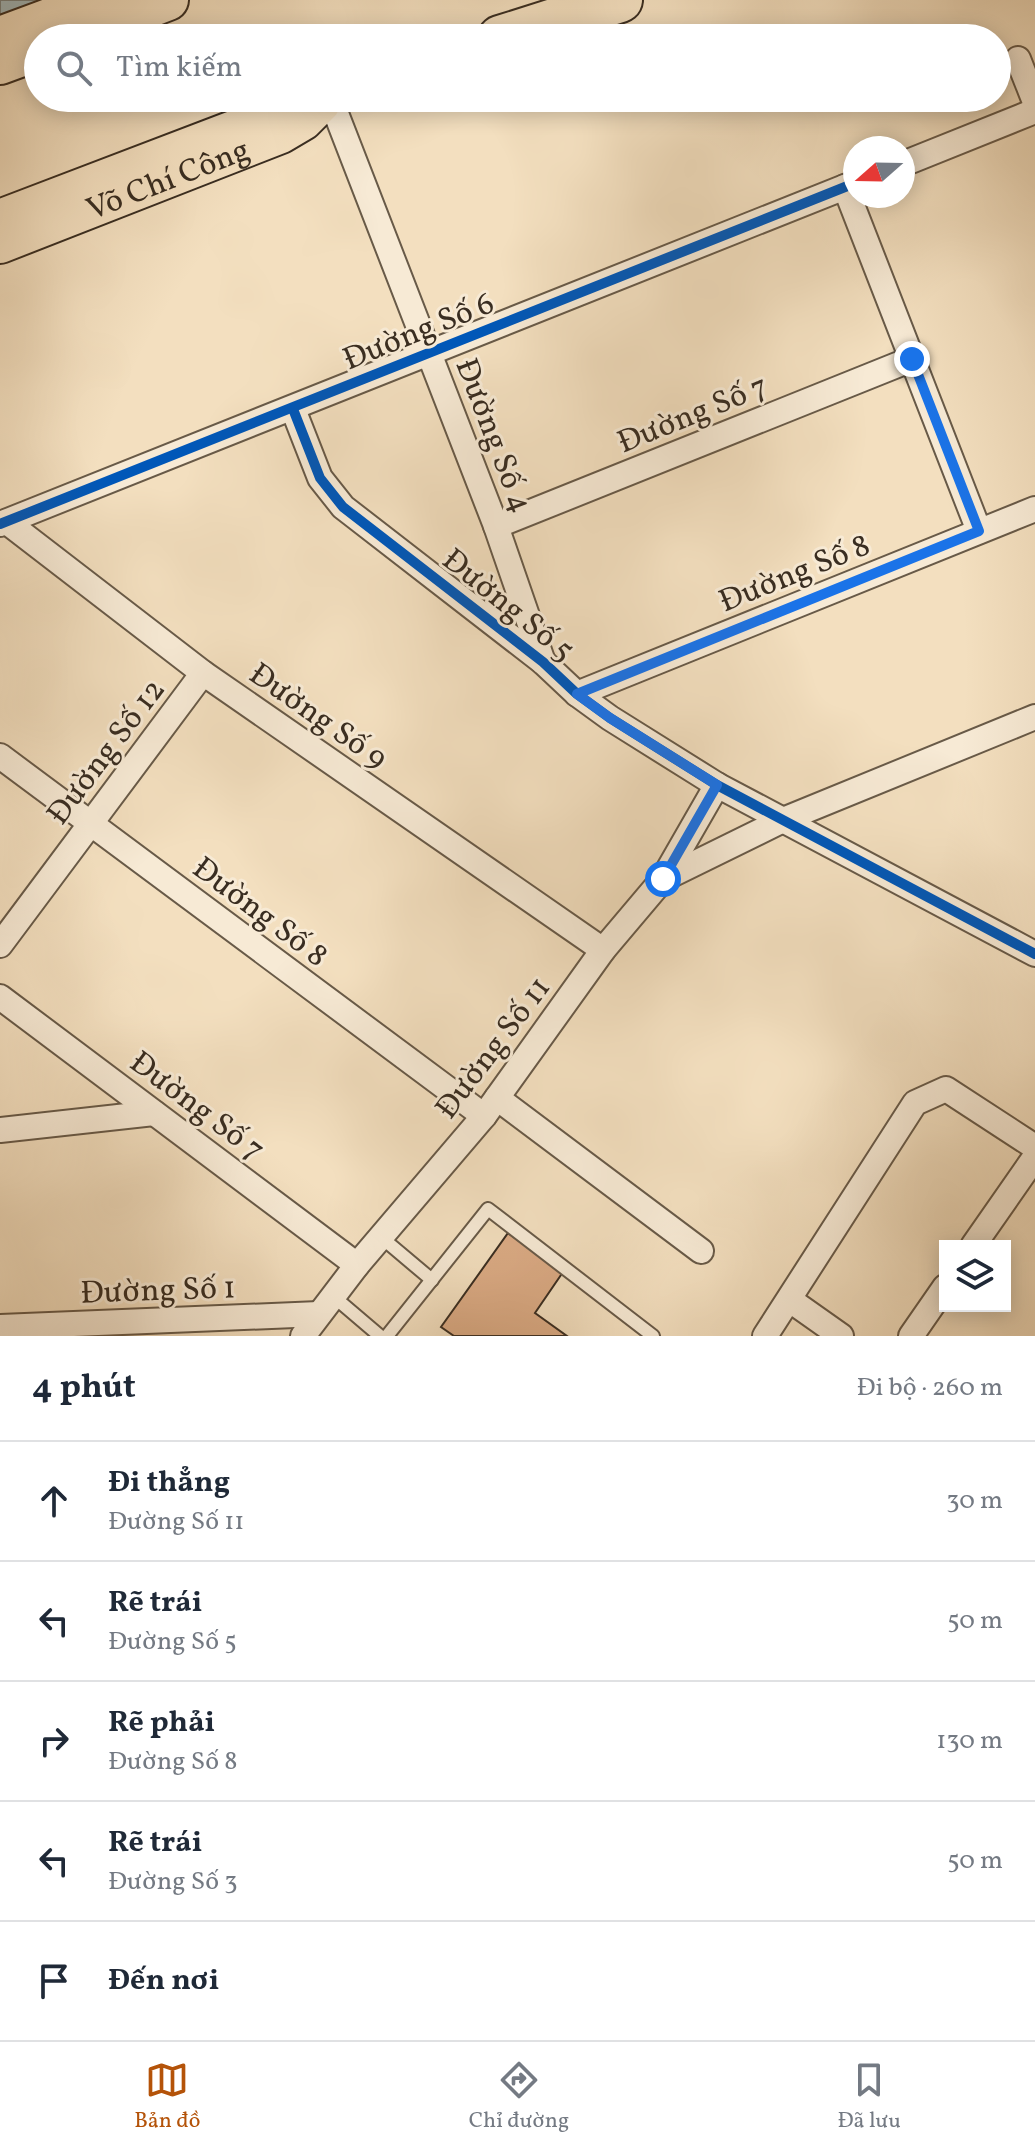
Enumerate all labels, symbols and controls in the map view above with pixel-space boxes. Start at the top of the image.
search box [24,24,1011,112]
icon: search [52,46,96,90]
text: Tìm kiếm [116,47,242,89]
street label: Võ Chí Công [81,129,257,233]
north arrow [843,136,915,208]
street label: Đường Số 6 [337,283,501,383]
route end [894,341,930,377]
street label: Đường Số 4 [443,353,542,520]
street label: Đường Số 7 [611,366,775,466]
street label: Đường Số 8 [713,525,877,625]
street label: Đường Số 5 [432,539,582,673]
street label: Đường Số 9 [239,654,395,781]
street label: Đường Số 12 [38,671,177,835]
street label: Đường Số 8 [182,848,336,979]
route start [645,861,681,897]
street label: Đường Số 11 [426,969,562,1129]
street label: Đường Số 7 [120,1042,273,1173]
map controls [939,1240,1011,1312]
button: layers [939,1240,1011,1312]
street label: Đường Số 1 [80,1267,237,1317]
text: 4 phút [32,1365,136,1412]
text: Đi bộ · 260 m [856,1370,1003,1406]
text: Đi thẳng [108,1462,230,1504]
icon: ahead [32,1479,76,1523]
text: 30 m [946,1483,1003,1519]
text: Đường Số 11 [108,1504,244,1540]
text: Rẽ trái [108,1582,202,1624]
icon: left [32,1599,76,1643]
text: 50 m [947,1603,1003,1639]
text: Đường Số 5 [108,1624,237,1660]
text: Rẽ phải [108,1702,215,1744]
icon: right [32,1719,76,1763]
text: 130 m [936,1723,1003,1759]
text: Đường Số 8 [108,1744,237,1780]
text: Rẽ trái [108,1822,202,1864]
icon: left [32,1839,76,1883]
text: 50 m [947,1843,1003,1879]
text: Đường Số 3 [108,1864,238,1900]
icon: arrive [32,1959,76,2003]
text: Đến nơi [108,1960,219,2002]
tab: Bản đồ [134,2058,200,2137]
tab: Chỉ đường [469,2058,569,2137]
tab: Đã lưu [838,2058,901,2137]

